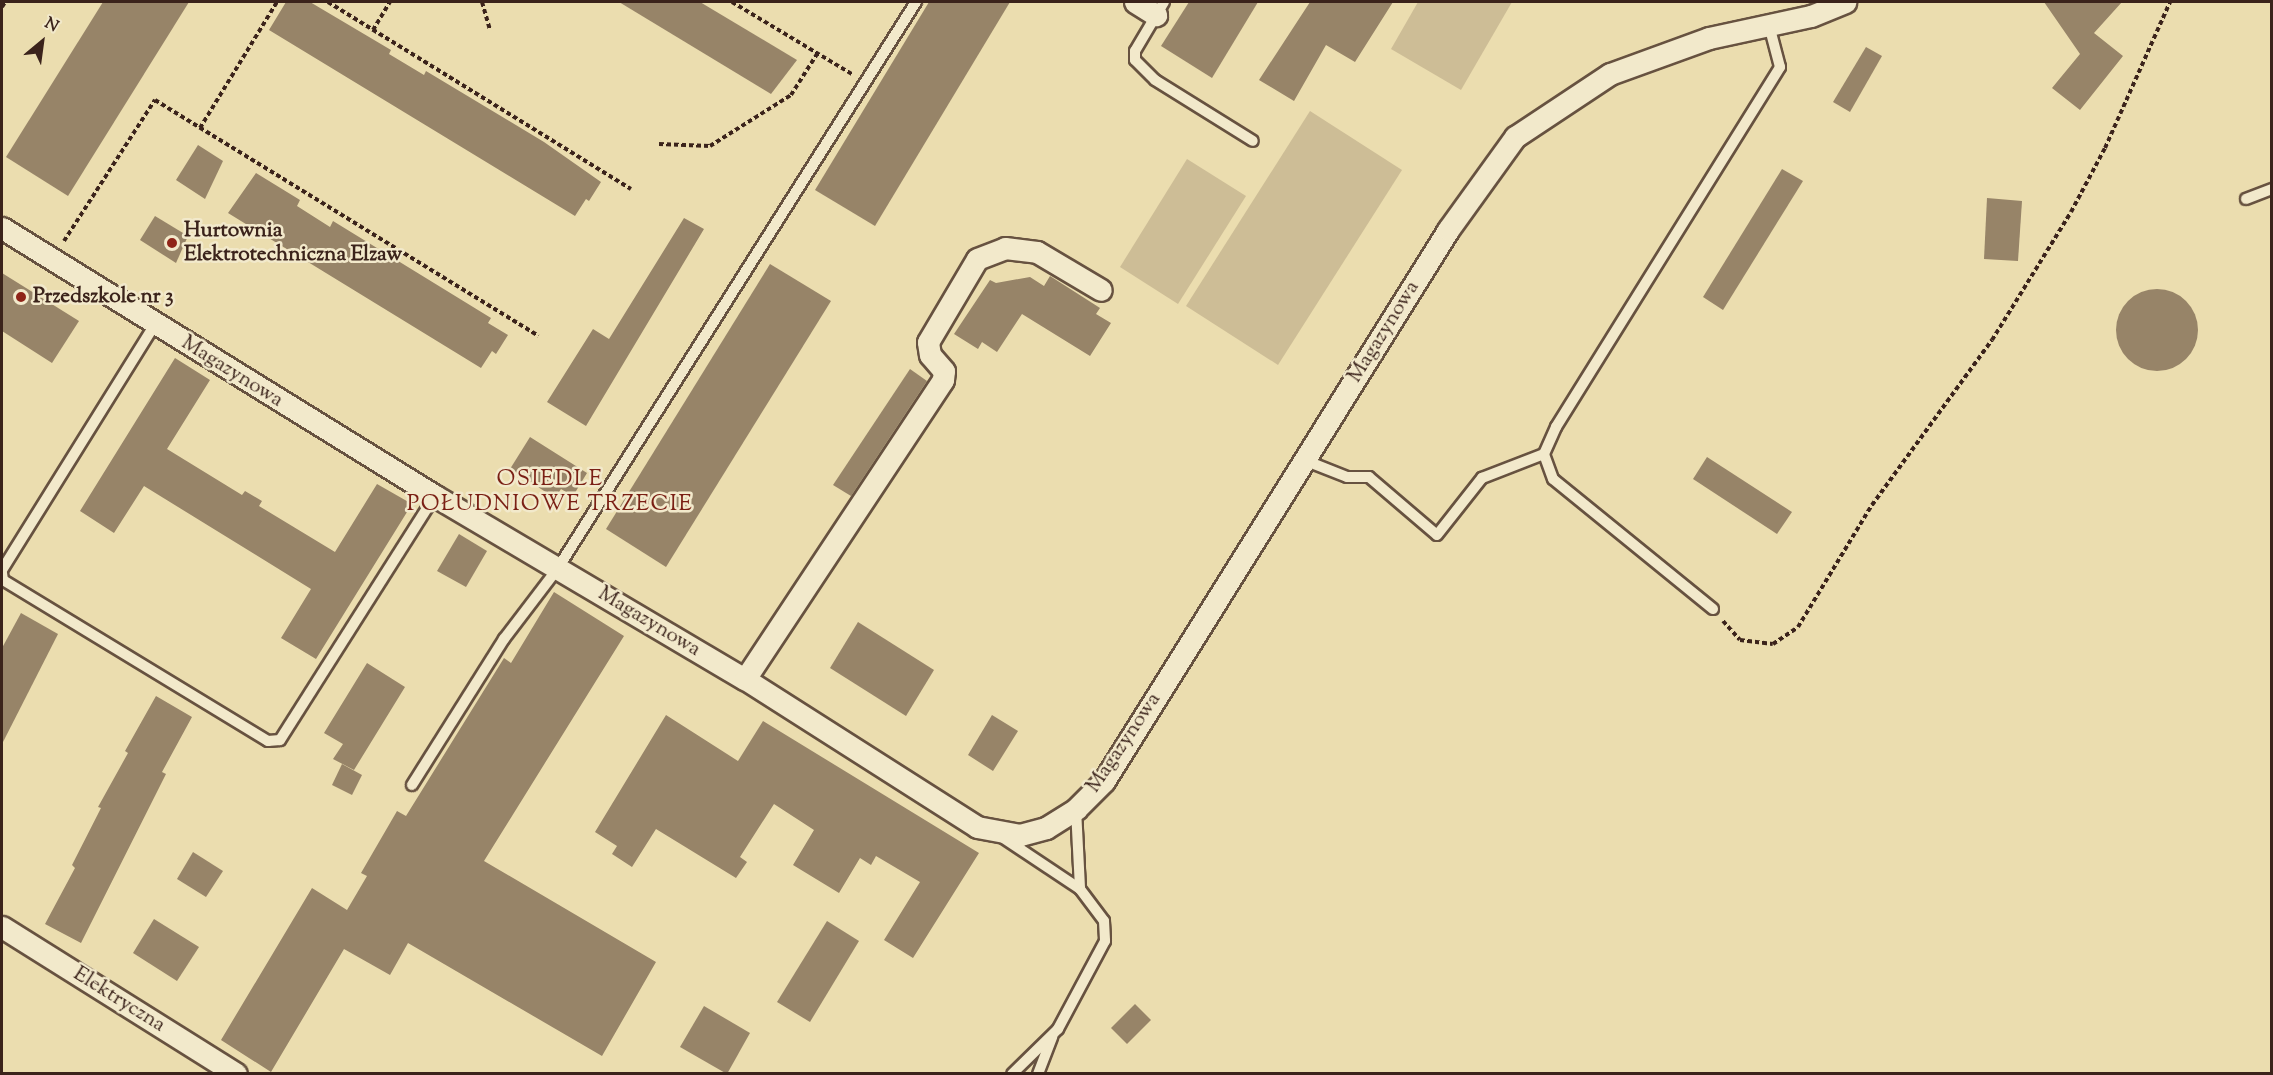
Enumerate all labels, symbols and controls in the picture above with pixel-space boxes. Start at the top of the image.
north arrow [12,12,72,72]
text: N [40,13,62,39]
place label: Hurtownia Elektrotechniczna Elzaw [184,218,402,268]
marker: Hurtownia Elektrotechniczna Elzaw [165,236,179,250]
street label: Magazynowa [1343,276,1425,388]
place label: Przedszkole nr 3 [33,284,174,310]
marker: Przedszkole nr 3 [14,290,28,304]
street label: Magazynowa [176,331,288,413]
district label: OSIEDLE POŁUDNIOWE TRZECIE [407,467,693,518]
street label: Magazynowa [593,581,705,663]
street label: Magazynowa [1081,688,1167,798]
street label: Elektryczna [68,962,170,1038]

